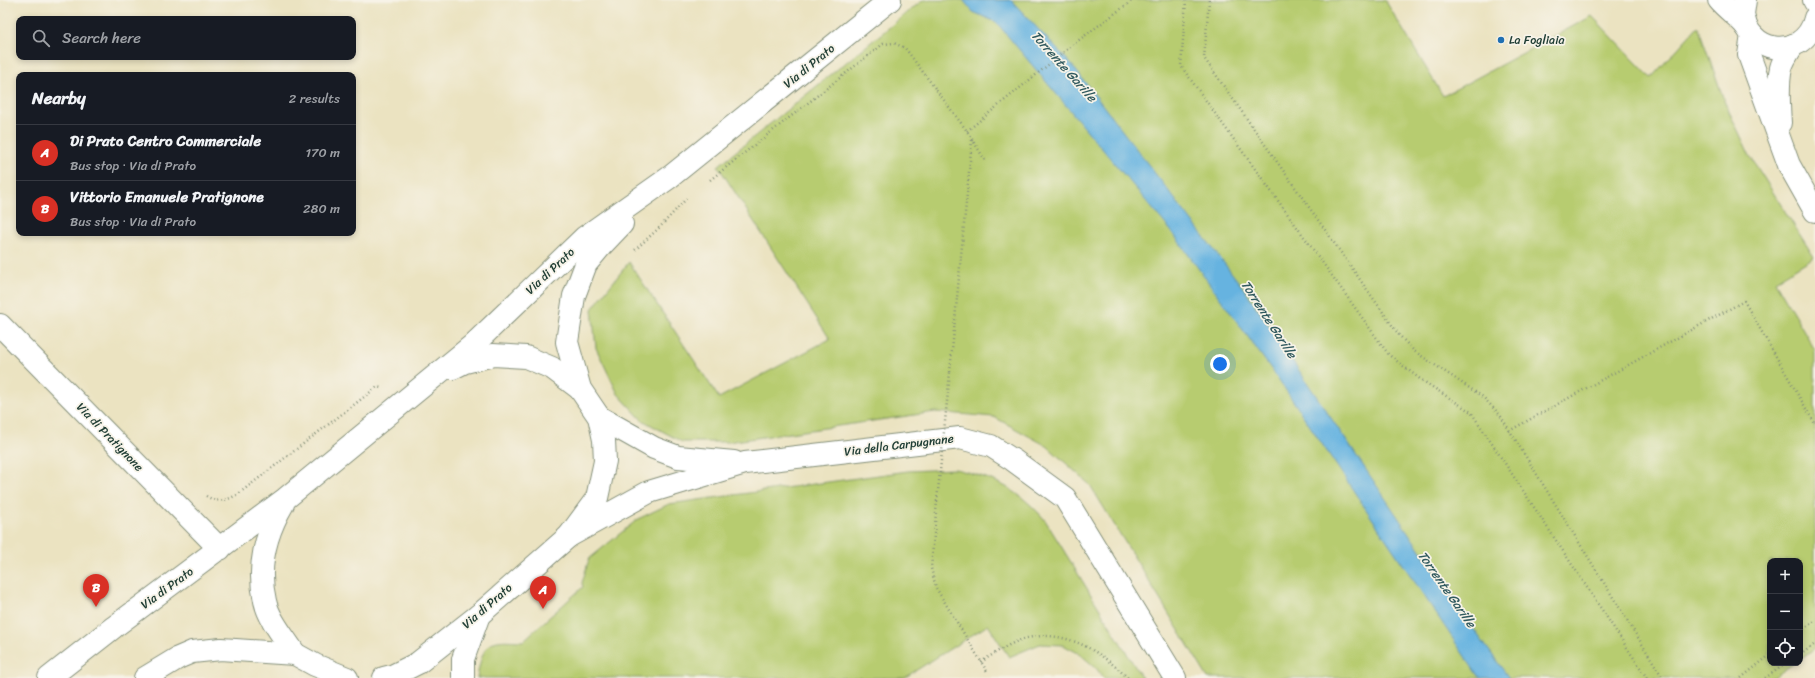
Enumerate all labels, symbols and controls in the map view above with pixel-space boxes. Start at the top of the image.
search box [16,16,356,60]
text: Search here [62,25,141,51]
water label: Torrente Garille [1025,25,1104,108]
icon: search [30,27,52,49]
place label: La Fogliaia [1509,29,1564,51]
marker: La Fogliaia [1496,35,1506,45]
street label: Via di Prato [778,38,840,94]
text: Nearby [32,83,86,113]
text: 2 results [289,87,340,110]
text: Di Prato Centro Commerciale [70,128,261,154]
text: A [41,141,49,164]
text: 170 m [305,141,340,164]
text: Bus stop · Via di Prato [70,154,196,177]
text: Vittorio Emanuele Pratignone [70,184,264,210]
text: B [41,197,49,220]
text: 280 m [303,197,340,220]
text: Bus stop · Via di Prato [70,210,196,233]
street label: Via di Prato [520,242,580,300]
water label: Torrente Garille [1235,275,1304,364]
your location [1210,354,1230,374]
street label: Via di Pratignone [71,397,149,477]
street label: Via della Carpugnane [843,427,955,463]
water label: Torrente Garille [1412,546,1483,634]
map controls [1767,558,1803,666]
button: + [1767,558,1803,594]
street label: Via di Prato [136,561,198,615]
pin: B [83,574,109,607]
pin: A [530,576,556,609]
street label: Via di Prato [457,578,517,634]
button: − [1767,594,1803,630]
button: locate [1767,630,1803,666]

